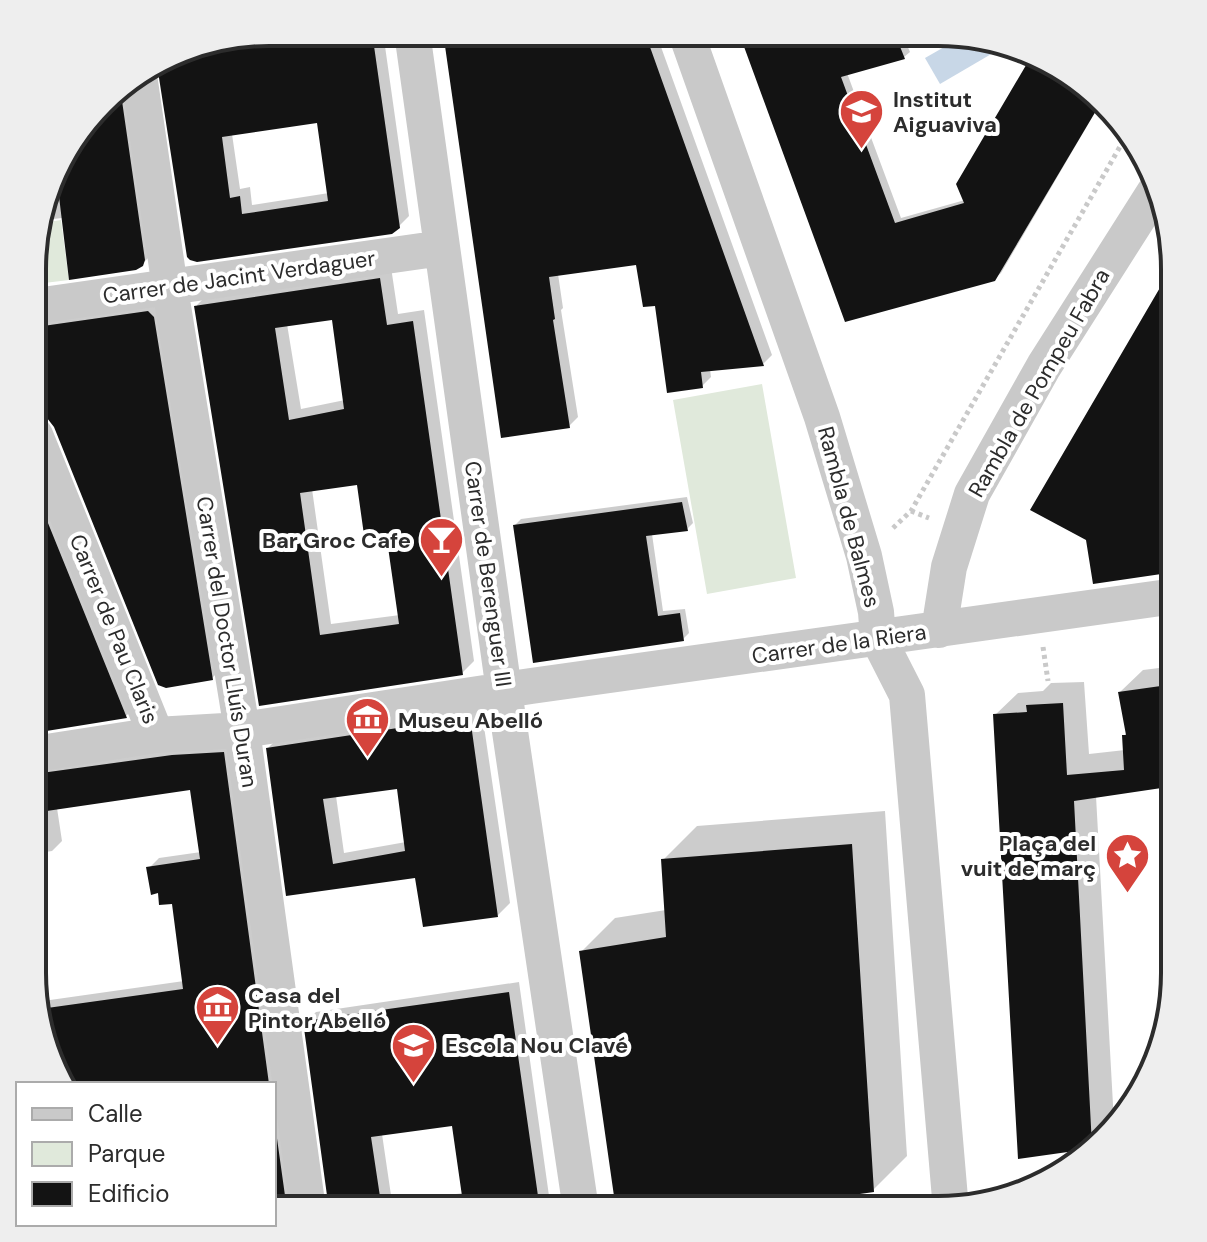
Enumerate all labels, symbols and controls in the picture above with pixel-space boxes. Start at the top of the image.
place label: Institut Aiguaviva [893,85,997,139]
school or university icon: Institut Aiguaviva [838,88,886,151]
street label: Carrer de Jacint Verdaguer [101,244,377,310]
street label: Rambla de Pompeu Fabra [962,263,1116,503]
street label: Rambla de Balmes [811,423,887,611]
street label: Carrer de Berenguer III [458,459,518,689]
street label: Carrer del Doctor Lluís Duran [190,494,264,790]
bar icon: Bar Groc Cafe [418,516,466,579]
place label: Bar Groc Cafe [262,526,411,555]
street label: Carrer de Pau Claris [63,530,165,728]
street label: Carrer de la Riera [750,617,928,671]
museum icon: Museu Abelló [343,696,391,759]
place label: Museu Abelló [398,706,543,735]
place label: Plaça del vuit de març [961,829,1096,883]
place icon: Plaça del vuit de març [1103,832,1151,895]
place label: Casa del Pintor Abelló [248,981,386,1035]
museum icon: Casa del Pintor Abelló [193,984,241,1047]
school or university icon: Escola Nou Clavé [390,1021,438,1084]
place label: Escola Nou Clavé [445,1031,628,1060]
legend [16,1082,276,1226]
text: Calle [88,1098,143,1129]
text: Parque [88,1138,165,1169]
text: Edificio [88,1178,170,1209]

